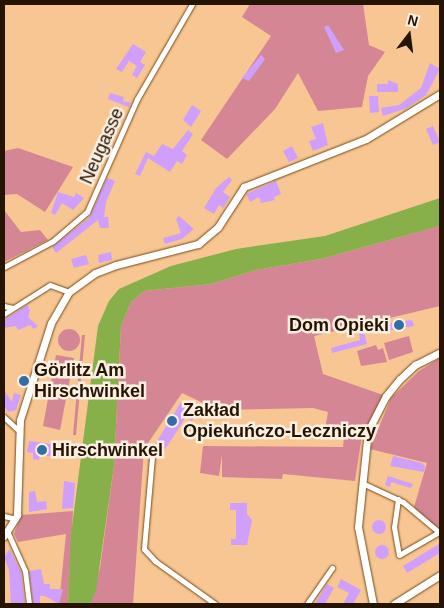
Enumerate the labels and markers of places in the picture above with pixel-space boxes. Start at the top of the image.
place label: Dom Opieki [289,314,389,336]
marker: Dom Opieki [393,319,405,331]
place label: Görlitz Am Hirschwinkel [34,360,145,402]
marker: Görlitz Am Hirschwinkel [18,375,30,387]
place label: Zakład Opiekuńczo-Leczniczy [183,400,376,442]
marker: Zakład Opiekuńczo-Leczniczy [165,414,179,428]
place label: Hirschwinkel [52,439,163,461]
marker: Hirschwinkel [36,444,48,456]

